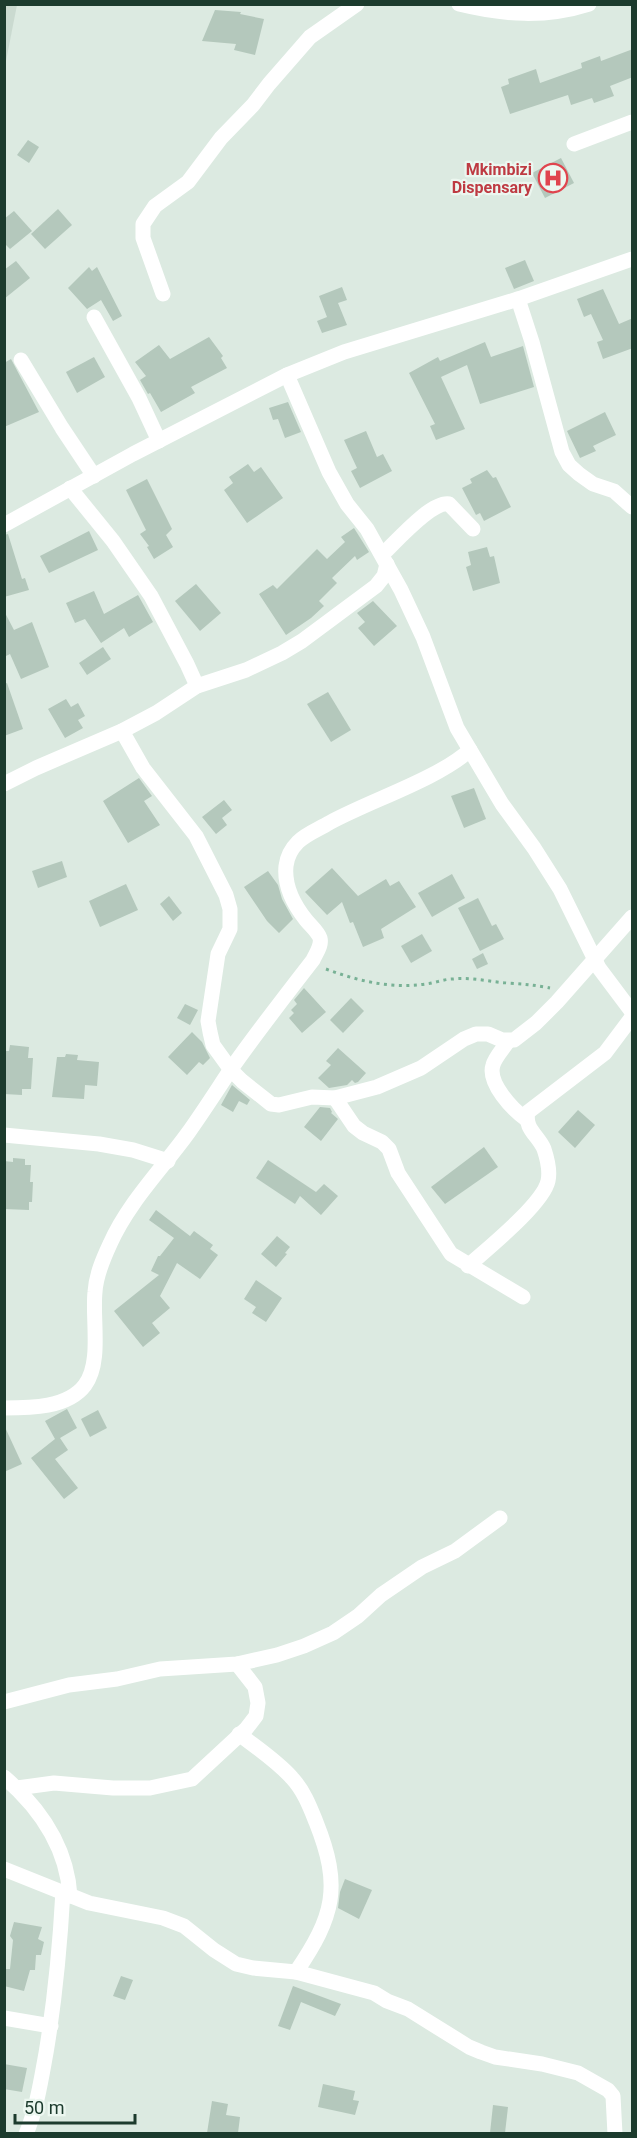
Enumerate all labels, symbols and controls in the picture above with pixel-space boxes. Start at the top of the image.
place label: Mkimbizi Dispensary [452,160,533,197]
hospital icon: Mkimbizi Dispensary [537,162,569,194]
scale bar [15,2087,135,2125]
text: 50 m [24,2097,64,2118]

